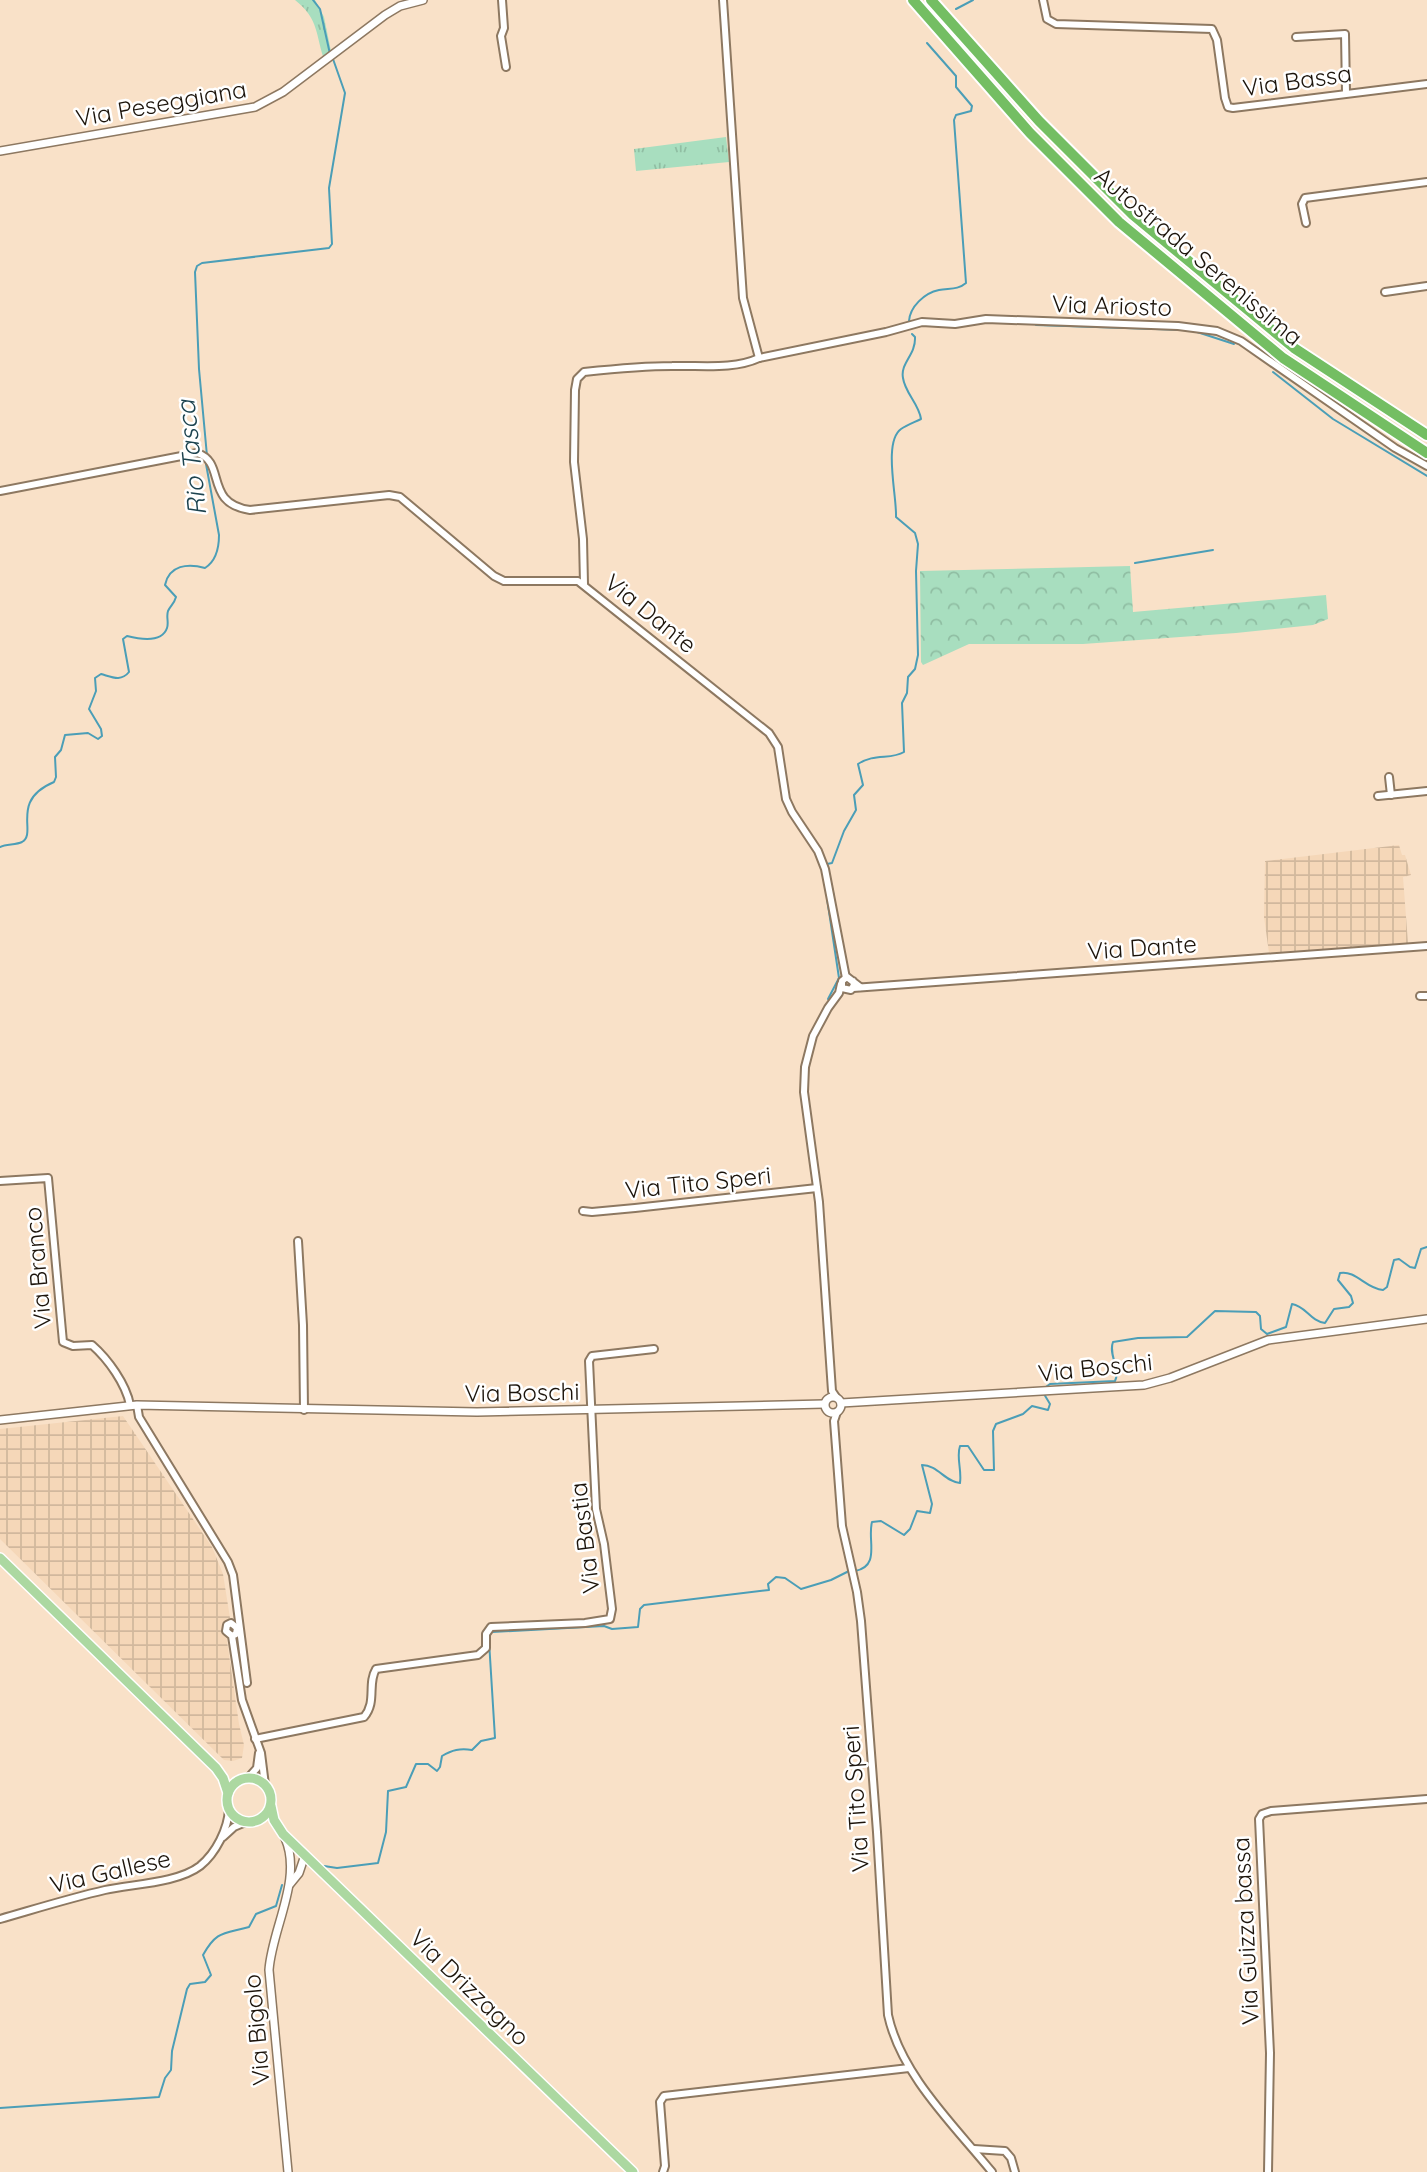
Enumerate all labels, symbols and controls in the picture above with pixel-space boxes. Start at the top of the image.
street label: Via Bassa [1241,58,1353,102]
street label: Via Peseggiana [73,73,249,133]
street label: Autostrada Serenissima [1089,160,1309,352]
street label: Via Ariosto [1051,288,1173,322]
water label: Rio Tasca [168,397,213,517]
street label: Via Dante [599,567,703,659]
street label: Via Dante [1086,928,1198,966]
street label: Via Tito Speri [623,1159,773,1205]
street label: Via Branco [17,1206,57,1330]
street label: Via Boschi [1036,1346,1154,1388]
street label: Via Boschi [464,1376,580,1408]
street label: Via Bastia [562,1481,606,1595]
street label: Via Tito Speri [835,1725,875,1873]
street label: Via Guizza bassa [1225,1836,1265,2026]
street label: Via Gallese [47,1843,173,1899]
street label: Via Drizzagno [404,1922,536,2052]
street label: Via Bigolo [236,1973,276,2087]

